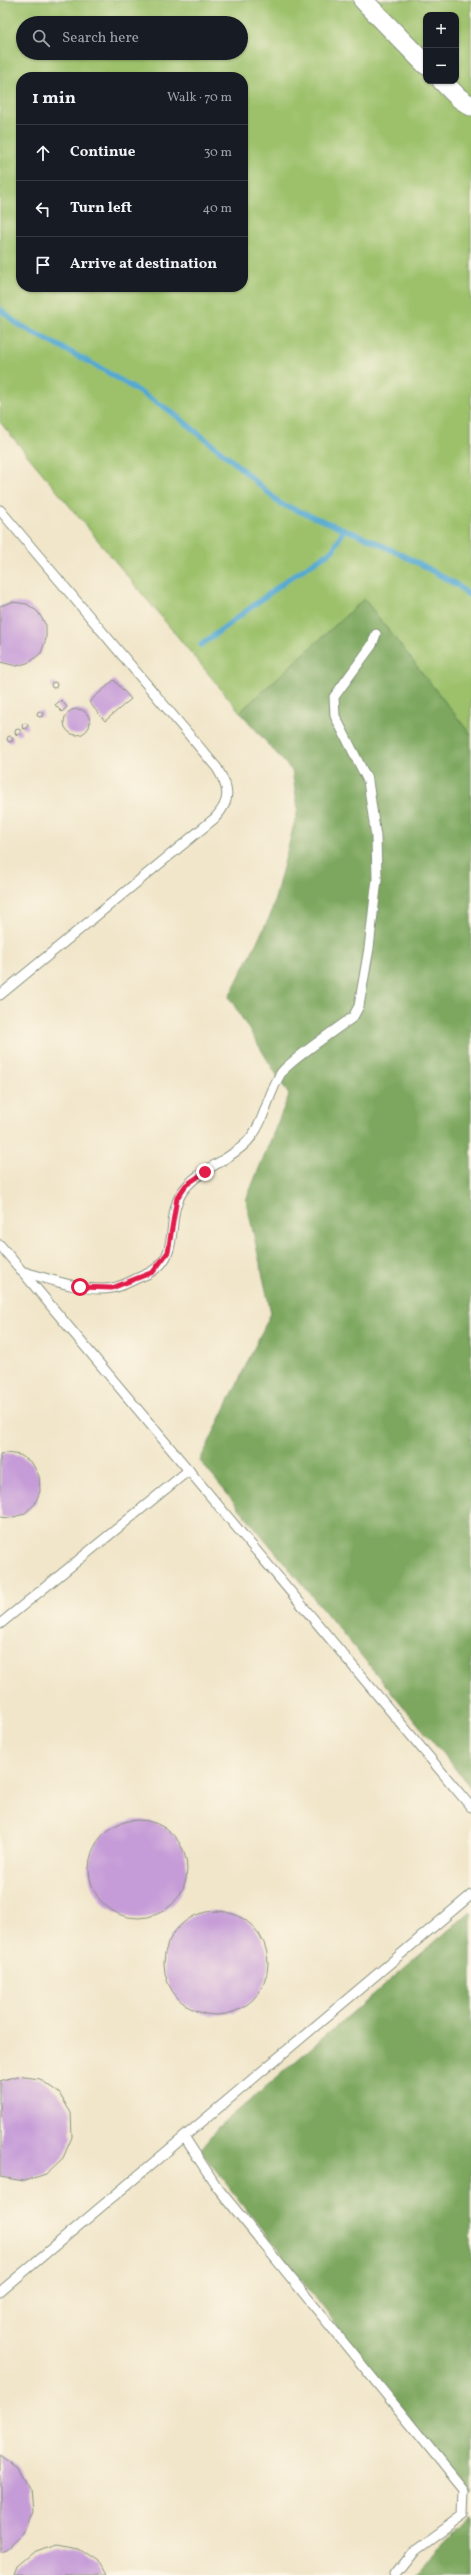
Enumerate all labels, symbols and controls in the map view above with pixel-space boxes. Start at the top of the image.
map controls [423,12,459,84]
button: + [423,12,459,48]
search box [16,16,248,60]
icon: search [30,27,52,49]
text: Search here [62,28,139,49]
button: − [423,48,459,84]
text: 1 min [32,87,76,110]
text: Walk · 70 m [167,89,232,107]
icon: ahead [32,142,54,164]
text: Continue [70,142,135,163]
text: 30 m [204,144,232,162]
icon: left [32,198,54,220]
text: Turn left [70,198,132,219]
text: 40 m [203,200,232,218]
icon: arrive [32,254,54,276]
text: Arrive at destination [70,254,217,275]
route end [196,1163,214,1181]
route start [71,1278,89,1296]

